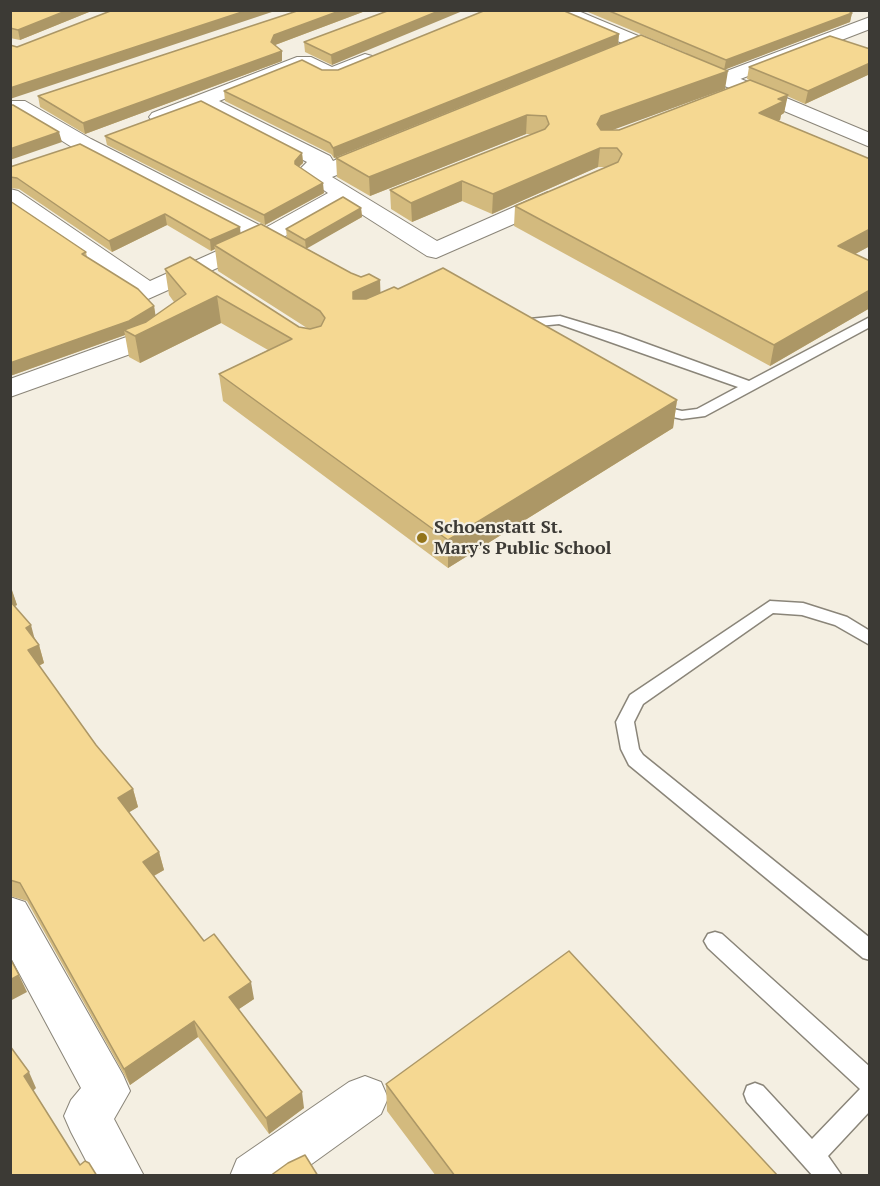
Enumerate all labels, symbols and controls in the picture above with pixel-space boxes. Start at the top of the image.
place label: Schoenstatt St. Mary's Public School [434,517,612,560]
marker: Schoenstatt St. Mary's Public School [415,531,429,545]

